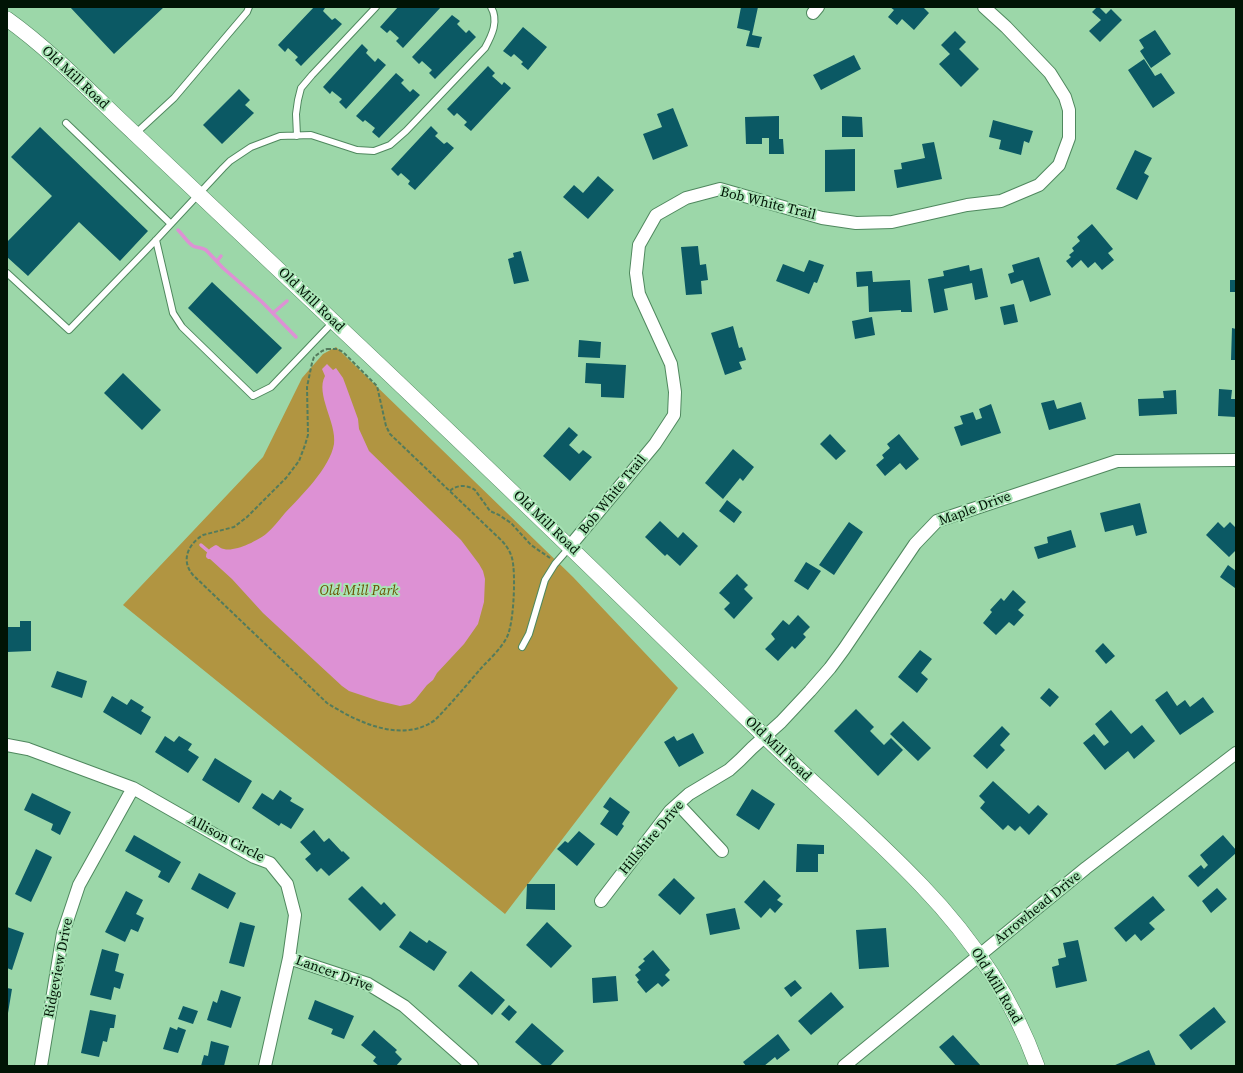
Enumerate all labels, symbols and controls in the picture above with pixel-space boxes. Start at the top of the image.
street label: Old Mill Road [38,43,112,113]
street label: Bob White Trail [718,184,818,224]
street label: Old Mill Road [274,264,348,336]
street label: Bob White Trail [576,452,650,538]
street label: Old Mill Road [509,487,583,559]
street label: Maple Drive [937,488,1013,530]
park label: Old Mill Park [320,583,398,599]
street label: Old Mill Road [741,713,815,785]
street label: Hillshire Drive [616,797,688,879]
street label: Allison Circle [185,812,267,866]
street label: Arrowhead Drive [991,868,1085,948]
street label: Ridgeview Drive [41,917,77,1019]
street label: Old Mill Road [967,945,1025,1027]
street label: Lancer Drive [293,952,375,996]

